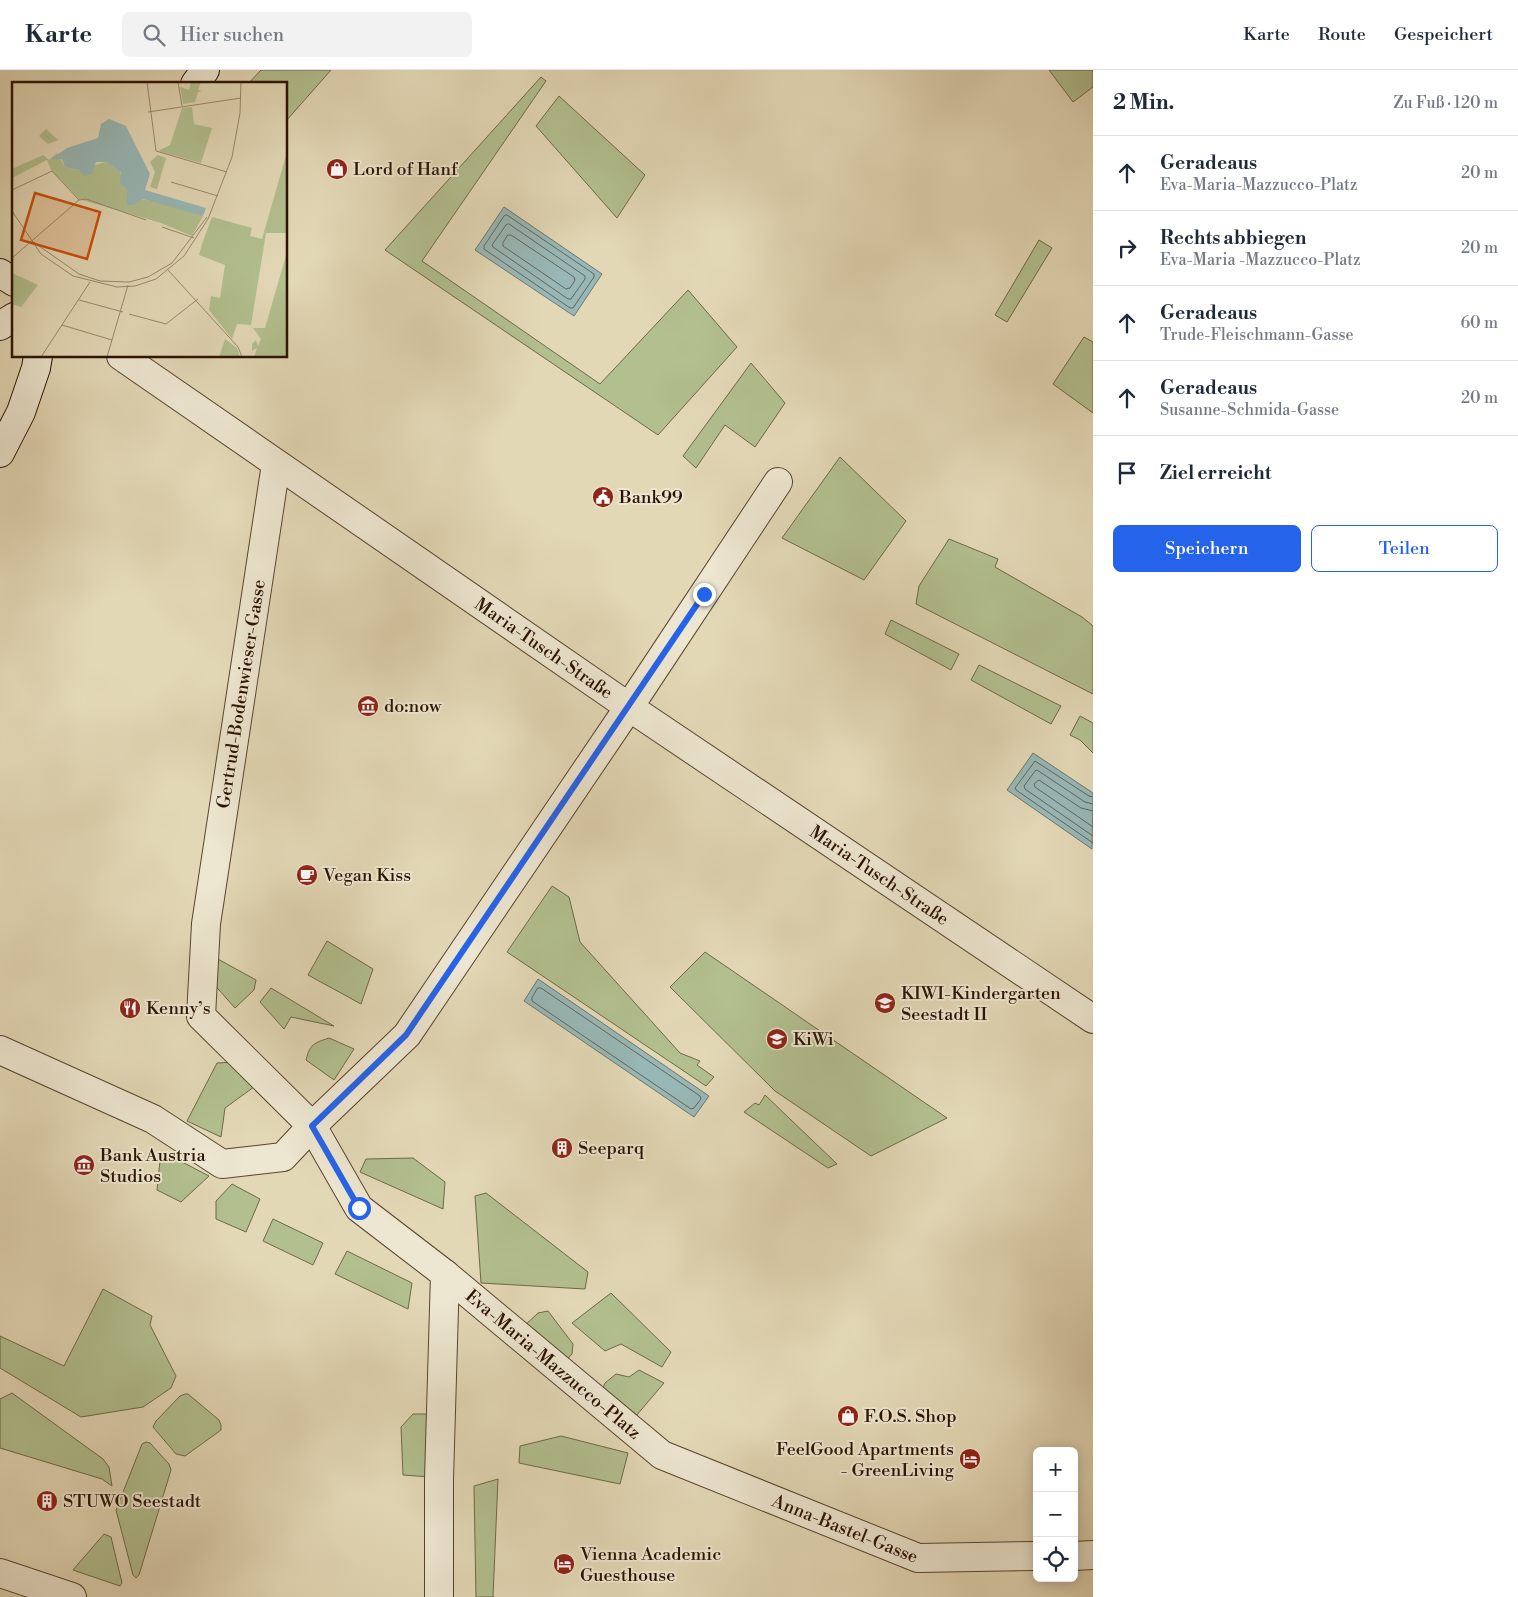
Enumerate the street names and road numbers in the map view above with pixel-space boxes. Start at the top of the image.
street label: Gertrud-Bodenwieser-Gasse [212,578,271,810]
street label: Maria-Tusch-Straße [470,593,617,704]
street label: Maria-Tusch-Straße [805,821,953,931]
street label: Eva-Maria-Mazzucco-Platz [460,1285,646,1445]
street label: Anna-Bastel-Gasse [768,1489,921,1569]

